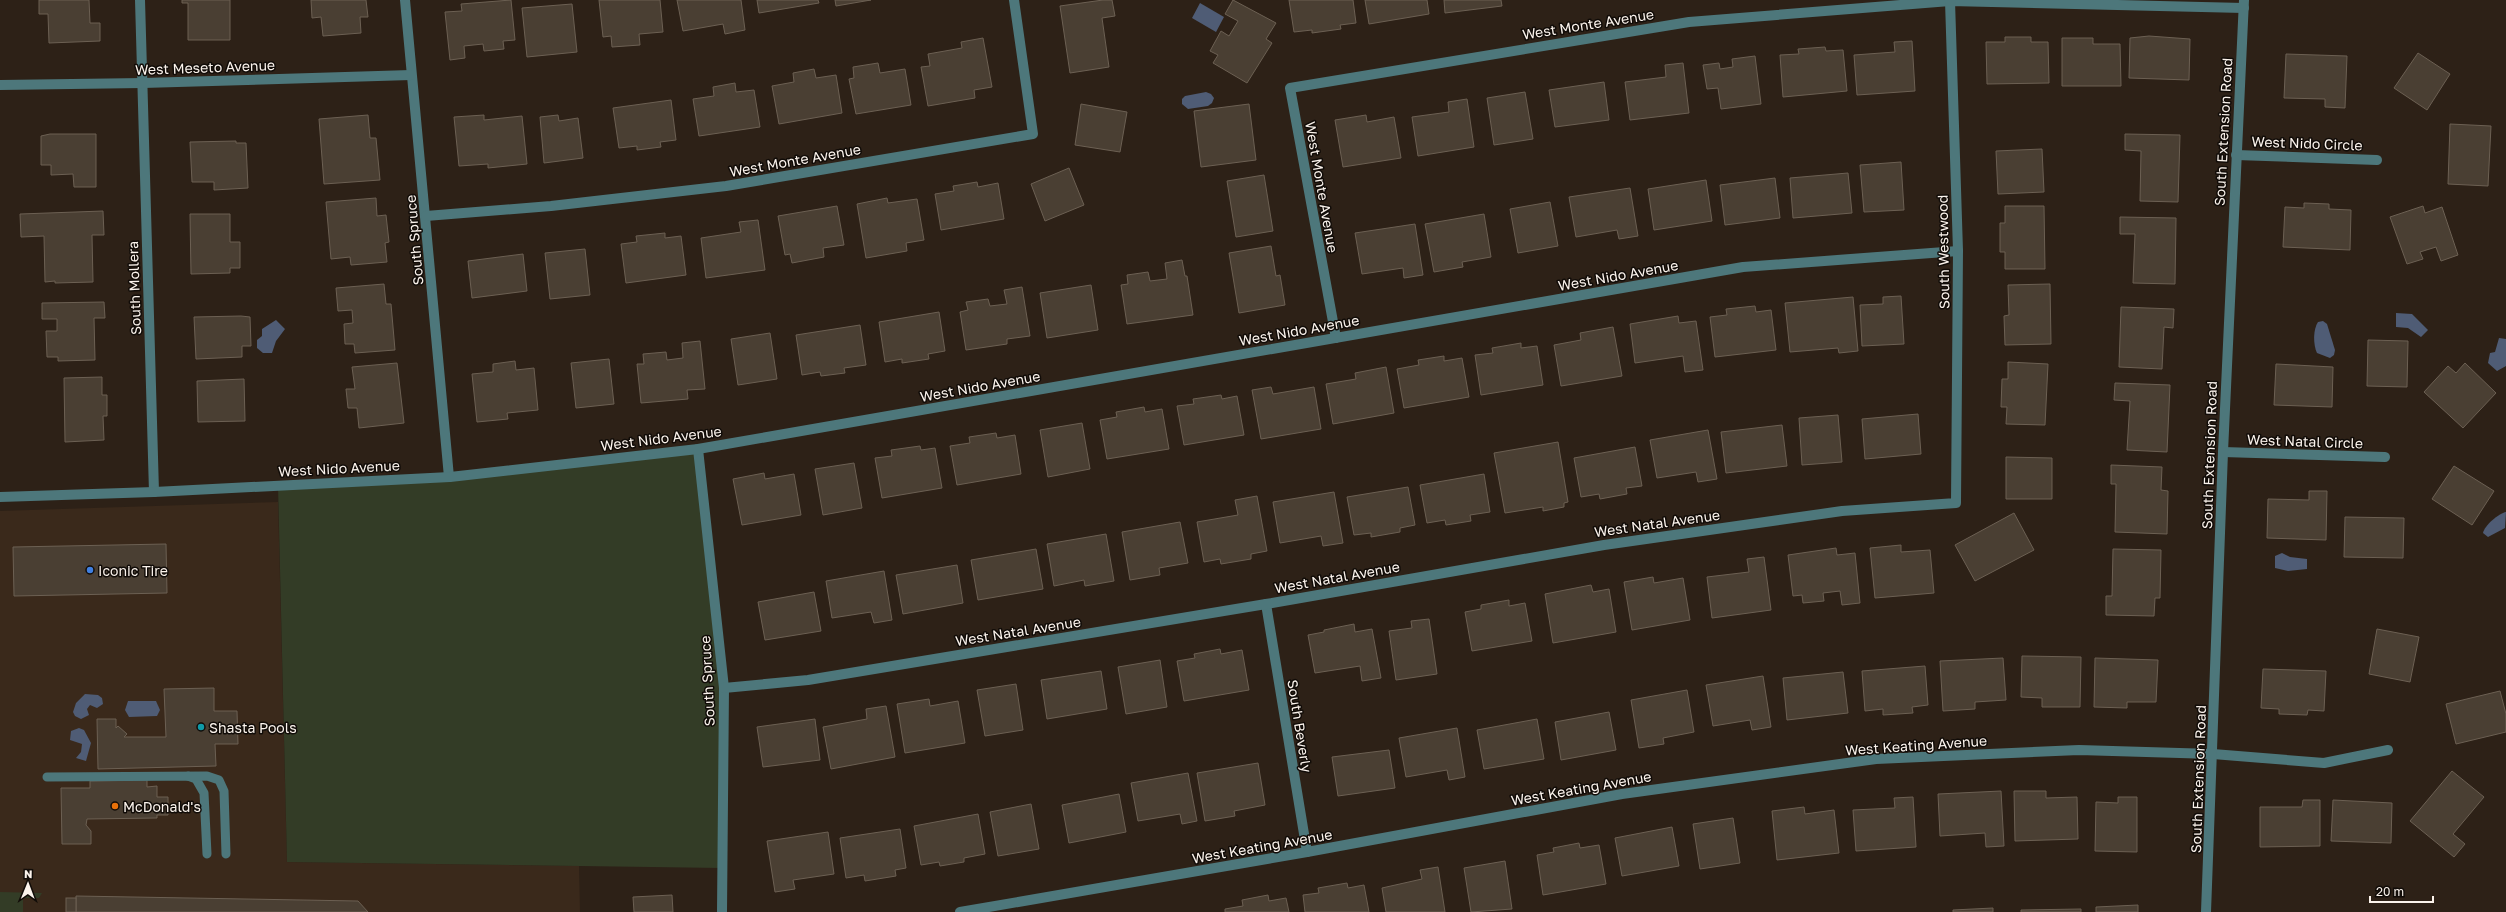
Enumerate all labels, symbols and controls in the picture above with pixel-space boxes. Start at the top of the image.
street label: West Monte Avenue [1521,5,1655,43]
street label: West Meseto Avenue [135,56,275,78]
street label: South Extension Road [2211,57,2235,207]
street label: West Monte Avenue [1302,120,1342,254]
street label: West Nido Circle [2251,133,2363,153]
street label: West Monte Avenue [728,140,862,180]
street label: South Spruce [402,194,426,286]
street label: South Westwood [1934,195,1952,309]
street label: South Mollera [124,241,144,335]
street label: West Nido Avenue [1557,256,1679,294]
street label: West Nido Avenue [1238,311,1360,349]
street label: West Nido Avenue [919,367,1041,405]
street label: South Extension Road [2198,381,2220,529]
street label: West Nido Avenue [599,422,723,454]
street label: West Natal Circle [2247,430,2363,452]
street label: West Nido Avenue [278,456,400,480]
street label: West Natal Avenue [1593,506,1721,540]
street label: West Natal Avenue [1273,558,1401,596]
place label: Iconic Tire [98,562,168,579]
marker: Iconic Tire [85,565,95,575]
street label: West Natal Avenue [954,613,1082,649]
street label: South Spruce [696,635,718,727]
street label: South Beverly [1284,678,1316,774]
street label: South Extension Road [2187,705,2209,853]
place label: Shasta Pools [209,719,297,736]
marker: Shasta Pools [196,722,206,732]
street label: West Keating Avenue [1844,732,1988,758]
street label: West Keating Avenue [1509,767,1653,809]
place label: McDonald's [123,798,201,815]
marker: McDonald's [110,801,120,811]
street label: West Keating Avenue [1190,825,1334,867]
north arrow [8,864,48,904]
text: N [24,867,32,880]
scale bar [2370,878,2433,904]
text: 20 m [2376,884,2404,899]

